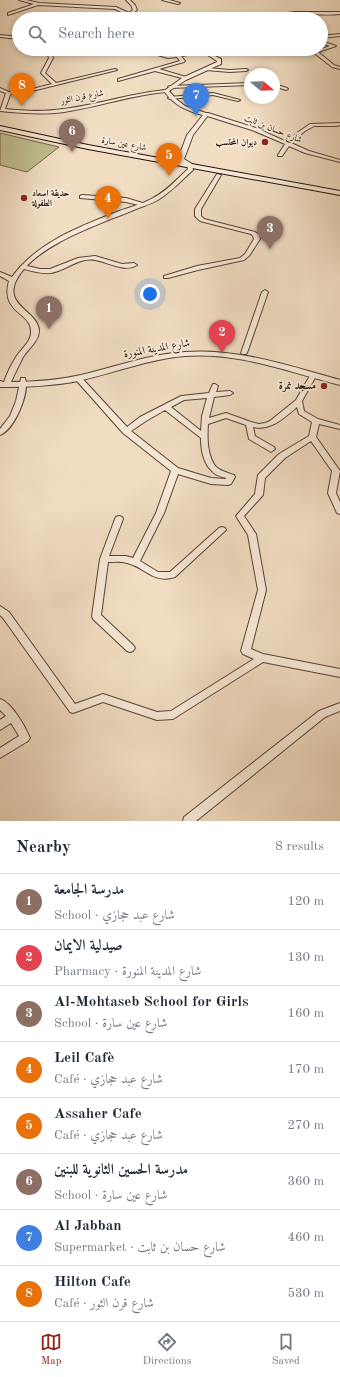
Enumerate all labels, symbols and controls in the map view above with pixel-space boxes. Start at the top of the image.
search box [12,12,328,56]
icon: search [26,23,48,45]
text: Search here [58,27,135,42]
north arrow [244,68,280,104]
pin: 8 [9,73,35,106]
pin: 7 [183,83,209,116]
street label: شارع قرن الثور [59,88,105,108]
street label: شارع حسان بن ثابت [242,113,303,146]
pin: 6 [59,119,85,152]
street label: شارع عين سارة [101,136,147,154]
marker: ديوان المحتسب [260,137,270,147]
place label: ديوان المحتسب [216,138,257,148]
pin: 5 [156,143,182,176]
pin: 4 [95,186,121,219]
place label: حديقة اسعاد الطفولة [31,189,70,209]
marker: حديقة اسعاد الطفولة [19,193,29,203]
pin: 3 [257,216,283,249]
your location [140,284,160,304]
pin: 1 [36,296,62,329]
pin: 2 [209,320,235,353]
street label: شارع المدينة المنورة [123,338,192,363]
place label: مسجد نمرة [279,381,316,393]
marker: مسجد نمرة [319,381,329,391]
text: Nearby [16,839,71,856]
text: 8 results [275,840,324,853]
text: مدرسة الجامعة [54,883,124,898]
text: 1 [25,895,33,908]
text: 120 m [287,895,324,908]
text: School · شارع عبد حجازي [54,909,175,922]
text: صيدلية الايمان [54,939,123,954]
text: 2 [25,951,33,964]
text: 130 m [287,951,324,964]
text: Pharmacy · شارع المدينة المنورة [54,965,201,978]
text: Al-Mohtaseb School for Girls [54,995,249,1010]
text: 3 [25,1007,33,1020]
text: 160 m [287,1007,324,1020]
text: School · شارع عين سارة [54,1017,167,1030]
text: Leil Cafè [54,1051,114,1066]
text: 4 [25,1063,33,1076]
text: 170 m [287,1063,324,1076]
text: Café · شارع عبد حجازي [54,1073,163,1086]
text: Assaher Cafe [54,1107,142,1122]
text: 5 [25,1119,33,1132]
text: 270 m [287,1119,324,1132]
text: Café · شارع عبد حجازي [54,1129,163,1142]
text: مدرسة الحسين الثانوية للبنين [54,1163,188,1178]
text: 6 [25,1175,33,1188]
text: 360 m [287,1175,324,1188]
text: School · شارع عين سارة [54,1189,167,1202]
text: Al Jabban [54,1219,122,1234]
text: 7 [25,1231,33,1244]
text: 460 m [287,1231,324,1244]
text: Supermarket · شارع حسان بن ثابت [54,1241,226,1254]
text: Hilton Cafe [54,1275,131,1290]
text: 8 [25,1287,33,1300]
text: 530 m [287,1287,324,1300]
text: Café · شارع قرن الثور [54,1297,154,1310]
tab: Map [40,1331,62,1369]
tab: Directions [143,1331,191,1369]
tab: Saved [272,1331,300,1369]

